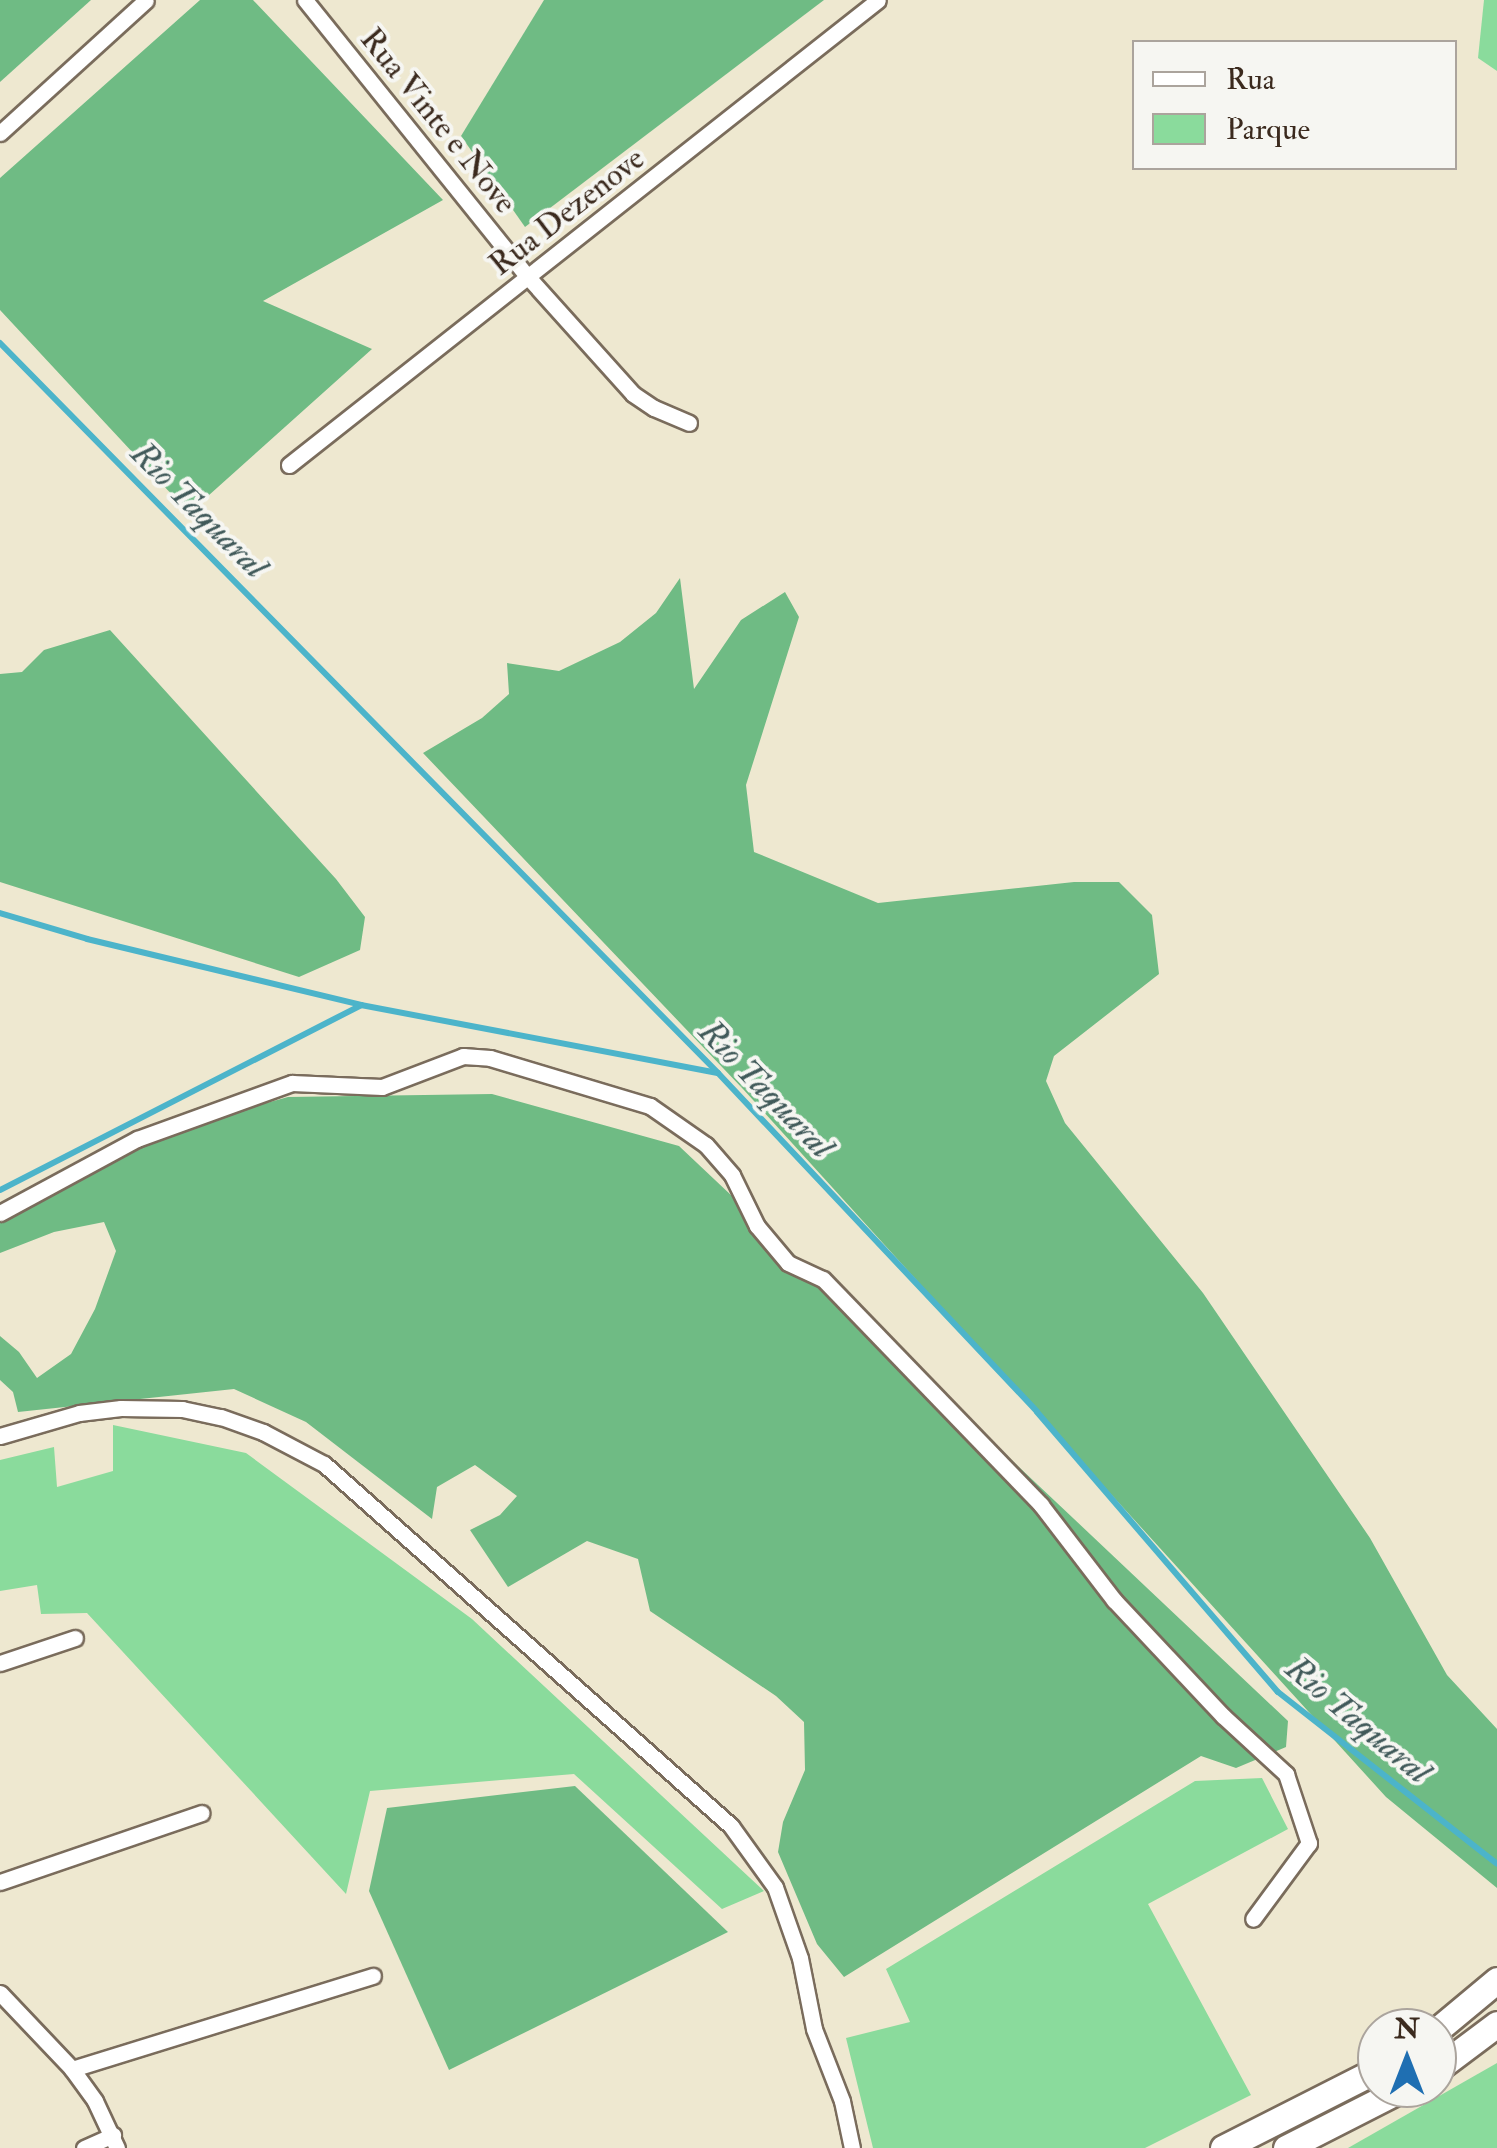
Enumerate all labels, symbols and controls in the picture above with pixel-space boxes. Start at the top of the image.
street label: Rua Vinte e Nove [352,21,524,221]
legend [1132,40,1457,170]
text: Rua [1226,61,1275,98]
text: Parque [1226,111,1310,148]
street label: Rua Dezenove [482,140,652,284]
water label: Rio Taquaral [122,433,276,587]
water label: Rio Taquaral [690,1011,842,1167]
water label: Rio Taquaral [1277,1647,1439,1793]
north arrow [1357,2008,1457,2108]
text: N [1394,2012,1420,2047]

